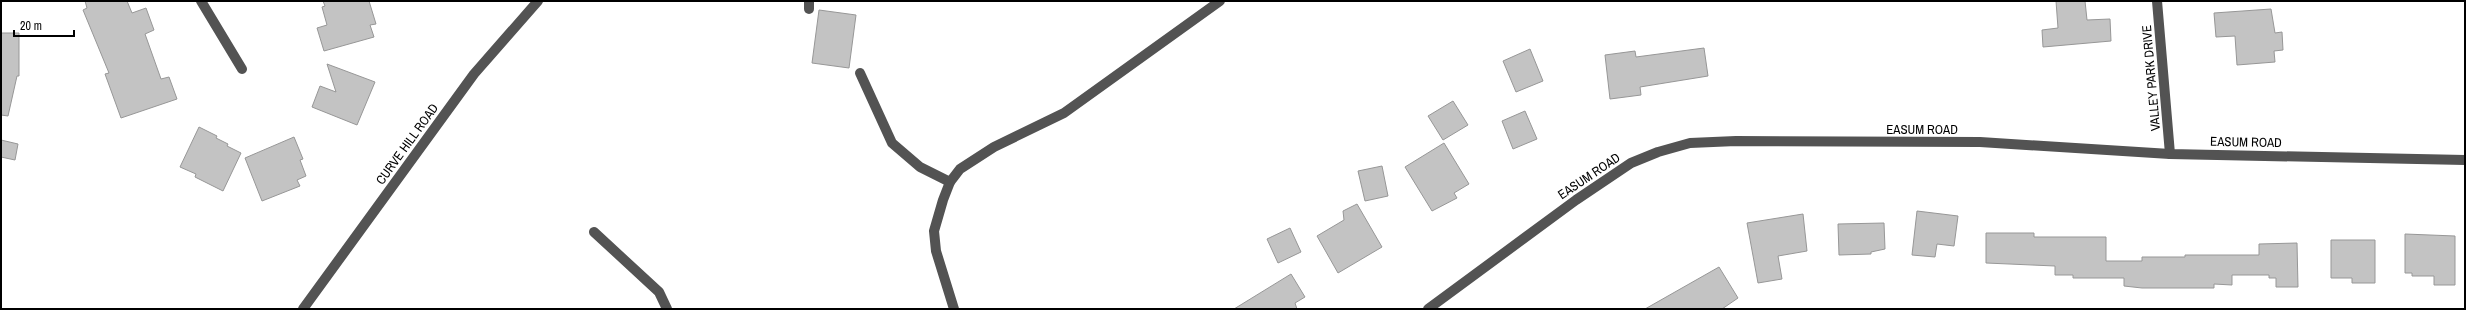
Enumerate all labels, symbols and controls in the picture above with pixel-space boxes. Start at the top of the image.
scale bar [14,12,74,38]
text: 20 m [20,18,42,34]
street label: VALLEY PARK DRIVE [2138,24,2164,132]
street label: CURVE HILL ROAD [372,100,442,188]
street label: EASUM ROAD [1886,121,1958,138]
street label: EASUM ROAD [2210,133,2282,151]
street label: EASUM ROAD [1555,149,1624,203]

